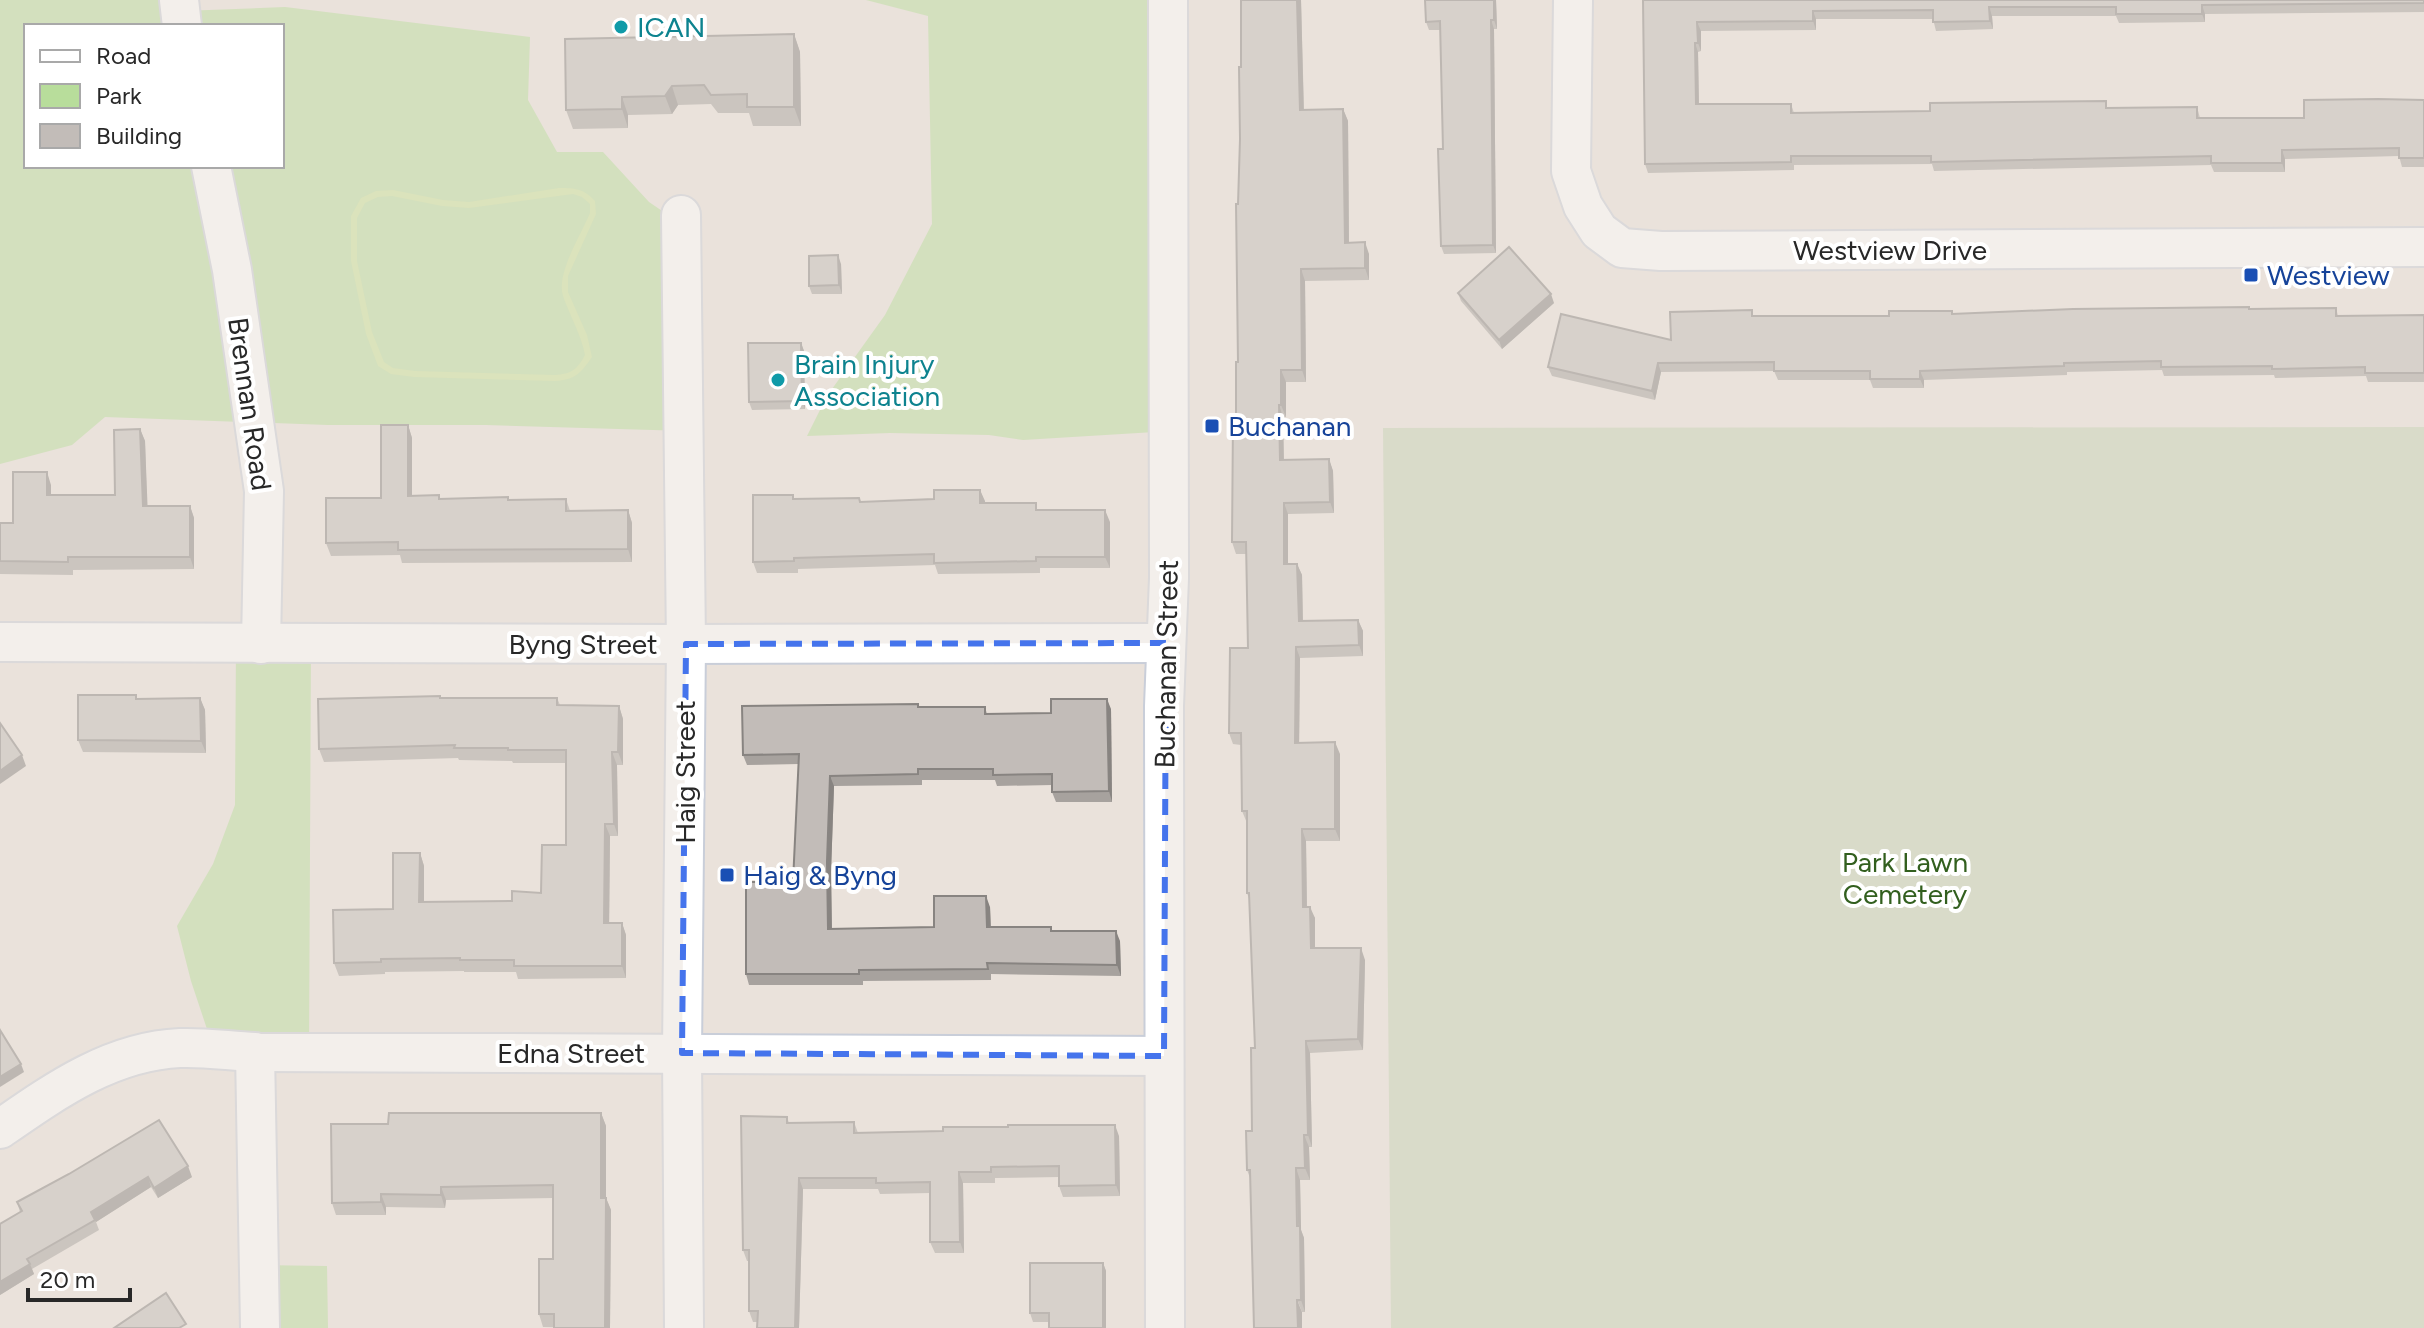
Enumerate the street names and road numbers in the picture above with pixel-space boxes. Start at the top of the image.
street label: Westview Drive [1793,233,1987,267]
street label: Brennan Road [221,315,279,493]
street label: Buchanan Street [1147,559,1185,769]
street label: Byng Street [508,627,658,661]
street label: Haig Street [668,700,702,844]
street label: Edna Street [497,1036,645,1070]

